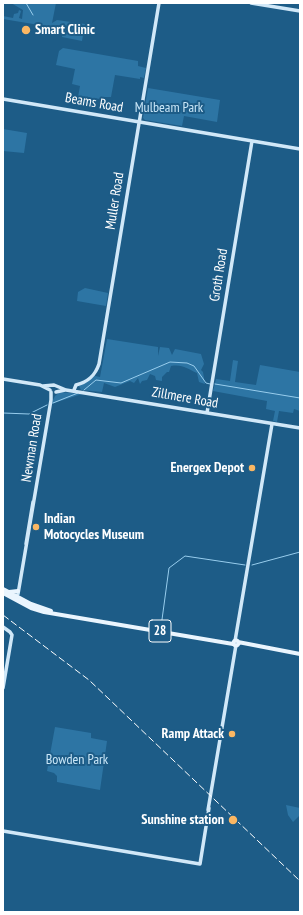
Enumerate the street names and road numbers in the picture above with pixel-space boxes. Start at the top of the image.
street label: Beams Road [64,90,124,116]
street label: Muller Road [102,171,128,231]
street label: Groth Road [207,247,231,303]
street label: Zillmere Road [151,384,219,412]
street label: Newman Road [18,413,46,483]
road number: 28 [149,620,171,642]

